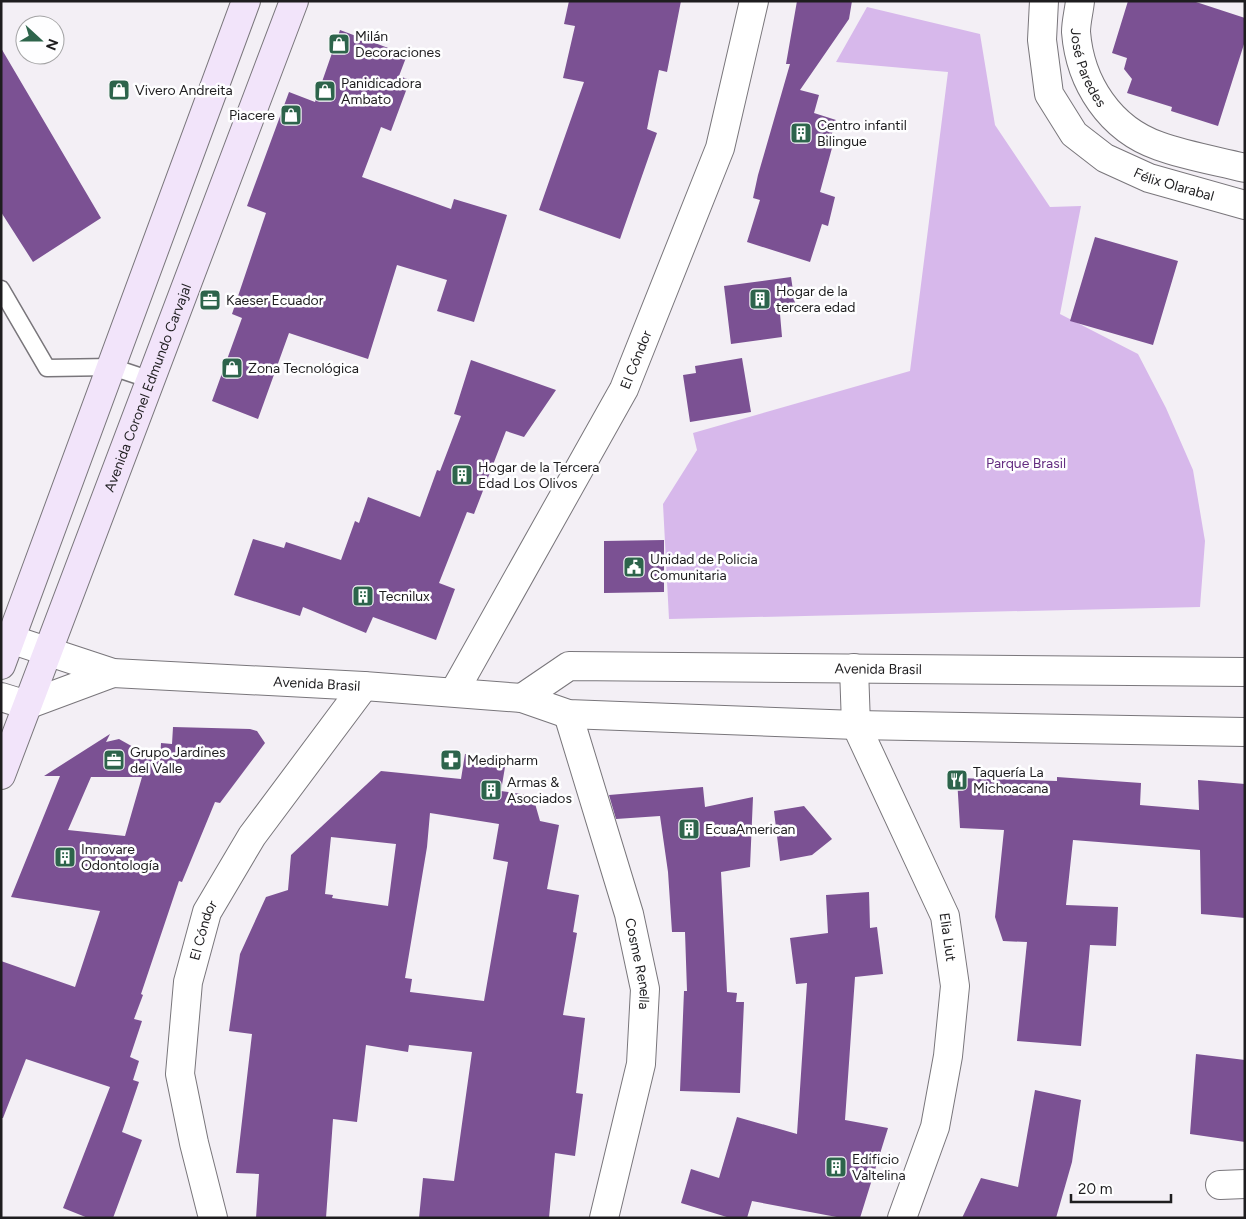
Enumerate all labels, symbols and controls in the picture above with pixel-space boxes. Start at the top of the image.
north arrow [15,15,65,65]
place label: Milán Decoraciones [355,28,441,61]
street label: José Paredes [1067,28,1110,110]
shop icon: Milán Decoraciones [327,32,351,56]
text: N [42,36,62,53]
place label: Panidicadora Ambato [341,75,422,108]
shop icon: Vivero Andreita [107,78,131,102]
shop icon: Panidicadora Ambato [313,79,337,103]
place label: Vivero Andreita [135,82,233,99]
shop icon: Piacere [279,103,303,127]
place label: Piacere [229,107,275,124]
place label: Centro infantil Bilingue [817,117,907,150]
building icon: Centro infantil Bilingue [789,121,813,145]
street label: Félix Olarabal [1131,164,1216,204]
street label: Avenida Coronel Edmundo Carvajal [100,281,195,494]
place label: Hogar de la tercera edad [776,283,855,316]
building icon: Hogar de la tercera edad [748,287,772,311]
office icon: Kaeser Ecuador [198,288,222,312]
place label: Kaeser Ecuador [226,292,324,309]
street label: El Cóndor [616,327,655,392]
shop icon: Zona Tecnológica [220,356,244,380]
place label: Zona Tecnológica [248,360,359,377]
park label: Parque Brasil [986,455,1066,472]
place label: Hogar de la Tercera Edad Los Olivos [478,459,600,492]
building icon: Hogar de la Tercera Edad Los Olivos [450,463,474,487]
place label: Unidad de Policia Comunitaria [650,551,758,584]
public building icon: Unidad de Policia Comunitaria [622,555,646,579]
building icon: Tecnilux [351,584,375,608]
place label: Tecnilux [379,588,430,605]
street label: Avenida Brasil [834,660,922,678]
street label: Avenida Brasil [273,673,361,694]
place label: Grupo Jardines del Valle [130,744,226,777]
office icon: Grupo Jardines del Valle [102,748,126,772]
pharmacy icon: Medipharm [439,748,463,772]
place label: Medipharm [467,752,538,769]
place label: Taquería La Michoacana [973,764,1048,797]
restaurant icon: Taquería La Michoacana [945,768,969,792]
place label: Armas & Asociados [507,774,572,807]
building icon: Armas & Asociados [479,778,503,802]
building icon: EcuaAmerican [677,817,701,841]
place label: EcuaAmerican [705,821,796,838]
place label: Innovare Odontología [81,841,159,874]
building icon: Innovare Odontología [53,845,77,869]
street label: El Cóndor [186,897,221,962]
street label: Elia Liut [936,912,960,962]
street label: Cosme Renella [622,917,654,1010]
place label: Edificio Valtelina [852,1151,906,1184]
building icon: Edificio Valtelina [824,1155,848,1179]
scale bar [1071,1172,1171,1204]
text: 20 m [1078,1180,1112,1198]

